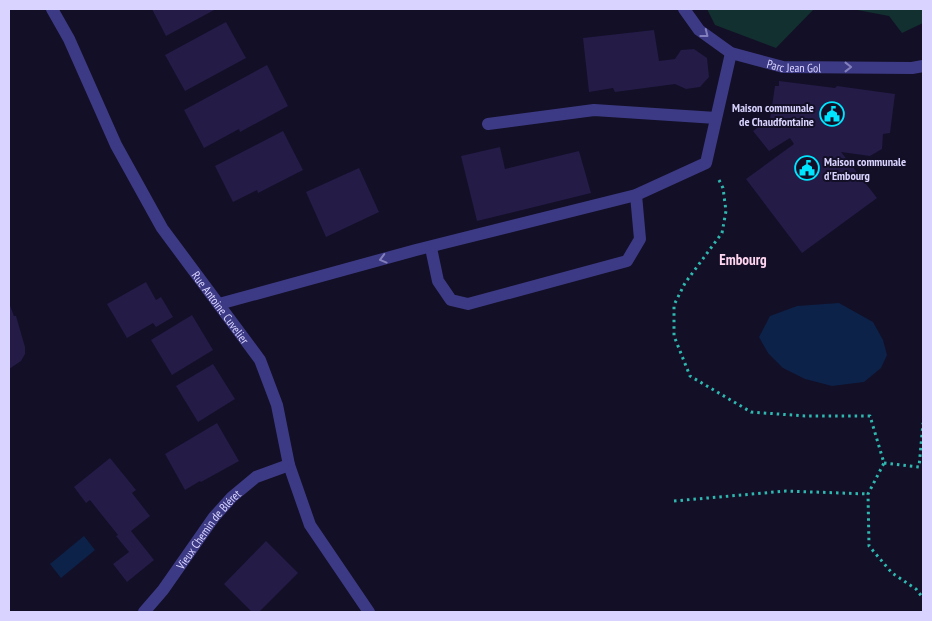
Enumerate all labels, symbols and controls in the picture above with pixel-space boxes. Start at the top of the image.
one-way arrow [699,28,708,36]
street label: Parc Jean Gol [765,56,821,75]
one-way arrow [844,62,852,72]
place label: Maison communale de Chaudfontaine [732,100,814,129]
public building icon: Maison communale de Chaudfontaine [819,101,845,127]
place label: Maison communale d'Embourg [824,154,906,183]
public building icon: Maison communale d'Embourg [794,155,820,181]
district label: Embourg [719,250,767,269]
one-way arrow [380,254,388,264]
street label: Rue Antoine Cuvelier [189,268,253,347]
street label: Vieux Chemin de Bléret [172,485,244,573]

